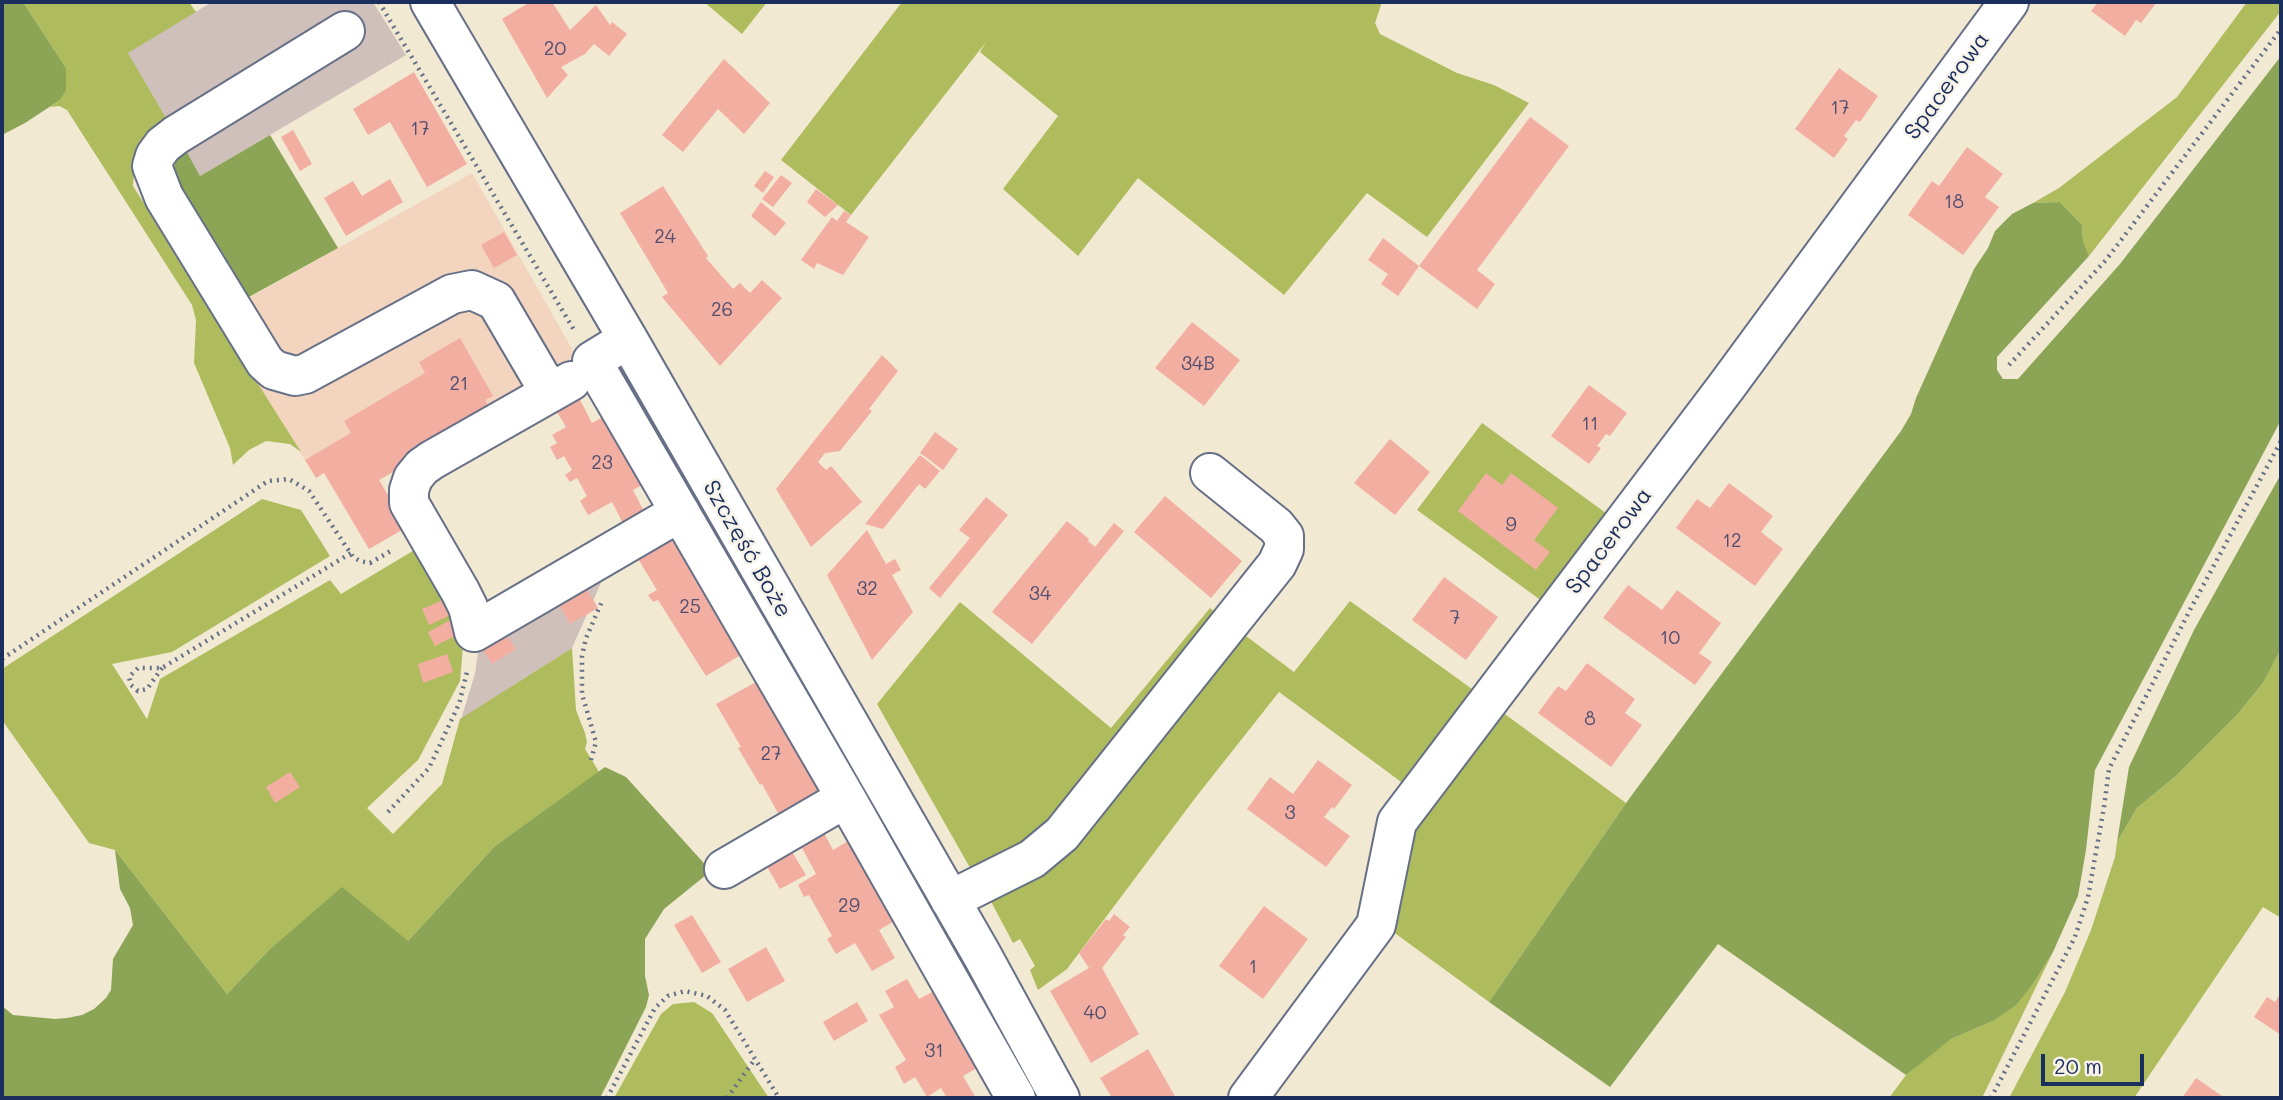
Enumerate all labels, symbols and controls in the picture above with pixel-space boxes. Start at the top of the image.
street label: Spacerowa [1899,27,1995,145]
house number: 20 [544,38,566,60]
house number: 17 [1830,97,1850,119]
house number: 17 [410,118,430,140]
house number: 18 [1944,191,1964,213]
house number: 24 [654,226,676,248]
house number: 26 [711,299,733,321]
house number: 34B [1181,353,1215,375]
house number: 21 [449,373,469,395]
house number: 11 [1582,413,1598,435]
house number: 23 [591,452,613,474]
street label: Szczęść Boże [697,476,797,622]
street label: Spacerowa [1560,482,1658,600]
house number: 9 [1505,514,1517,536]
house number: 12 [1722,530,1742,552]
house number: 32 [856,578,878,600]
house number: 34 [1029,583,1051,605]
house number: 25 [679,596,701,618]
house number: 7 [1450,607,1460,629]
house number: 10 [1660,627,1680,649]
house number: 8 [1584,708,1596,730]
house number: 27 [760,743,782,765]
house number: 3 [1284,802,1296,824]
house number: 29 [838,895,860,917]
house number: 1 [1249,956,1257,978]
house number: 40 [1084,1002,1106,1024]
house number: 31 [924,1040,944,1062]
scale bar [2045,1040,2148,1084]
text: 20 m [2054,1052,2102,1079]

